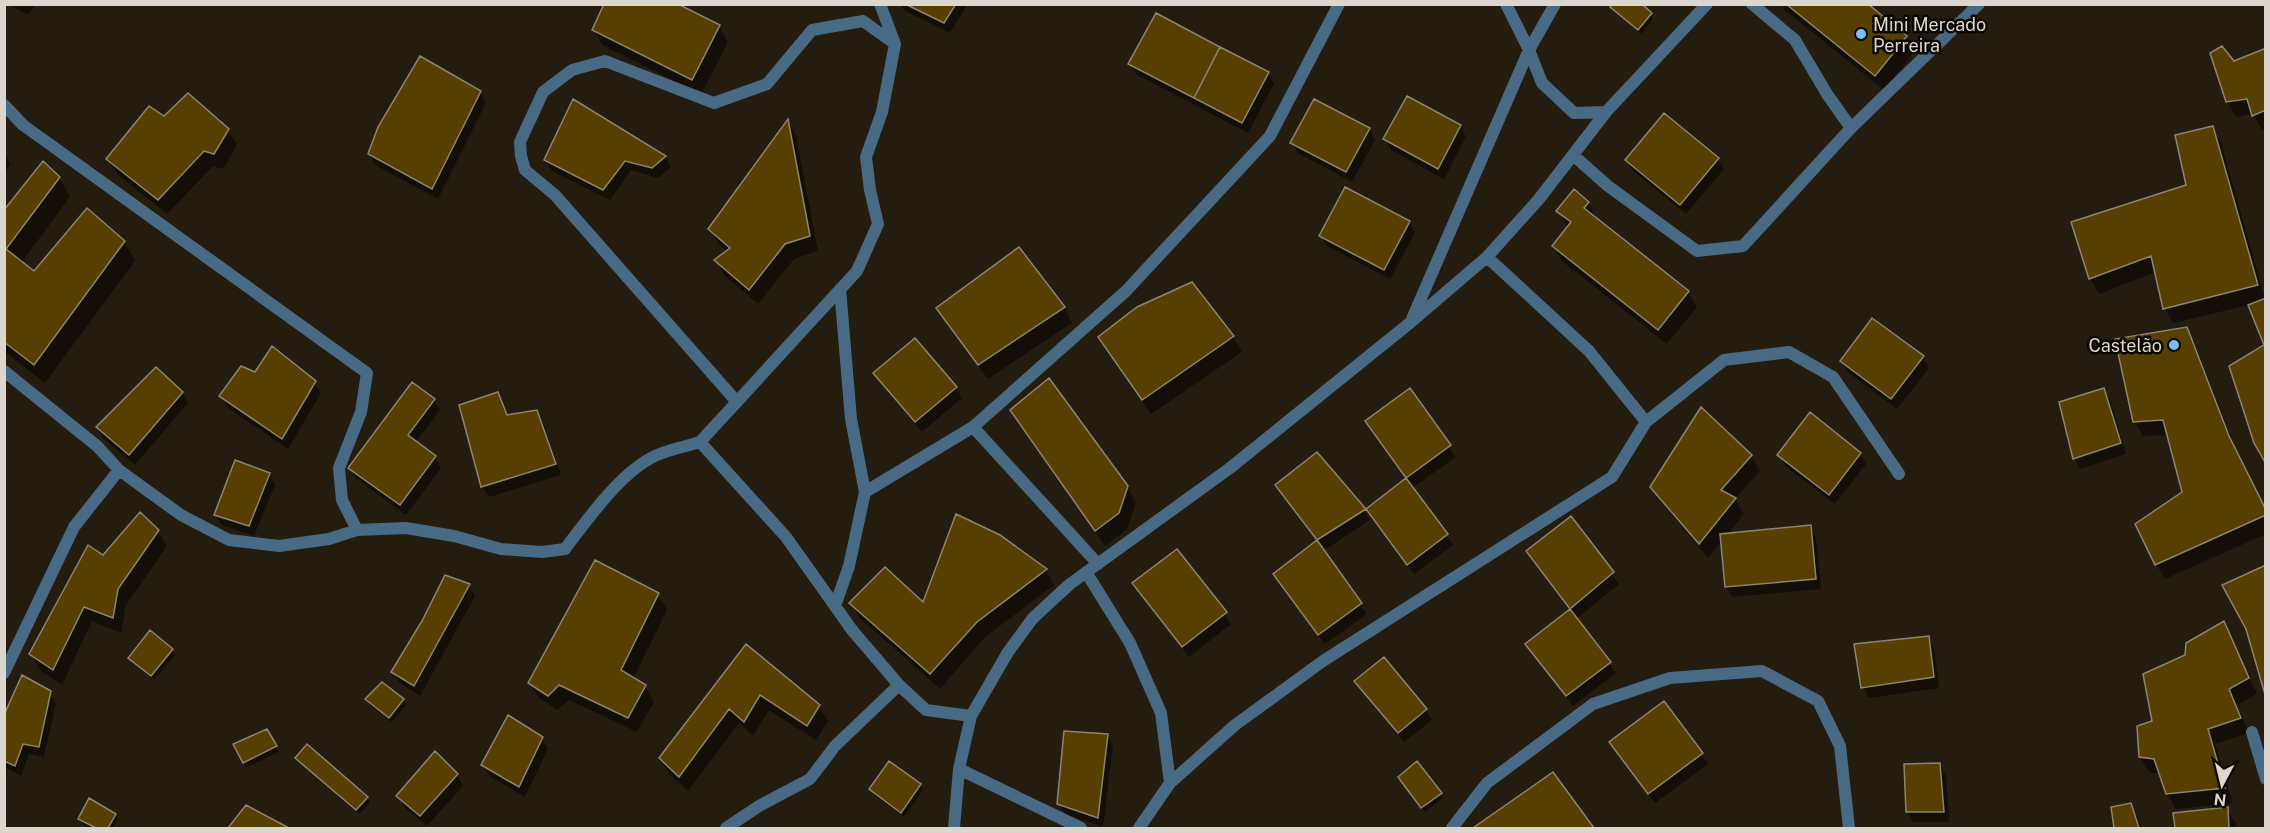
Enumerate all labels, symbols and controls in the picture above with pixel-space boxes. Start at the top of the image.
place label: Mini Mercado Perreira [1873,14,1986,56]
marker: Mini Mercado Perreira [1854,27,1868,41]
place label: Castelão [2089,335,2162,356]
marker: Castelão [2167,338,2181,352]
north arrow [2192,755,2252,815]
text: N [2213,789,2228,810]

